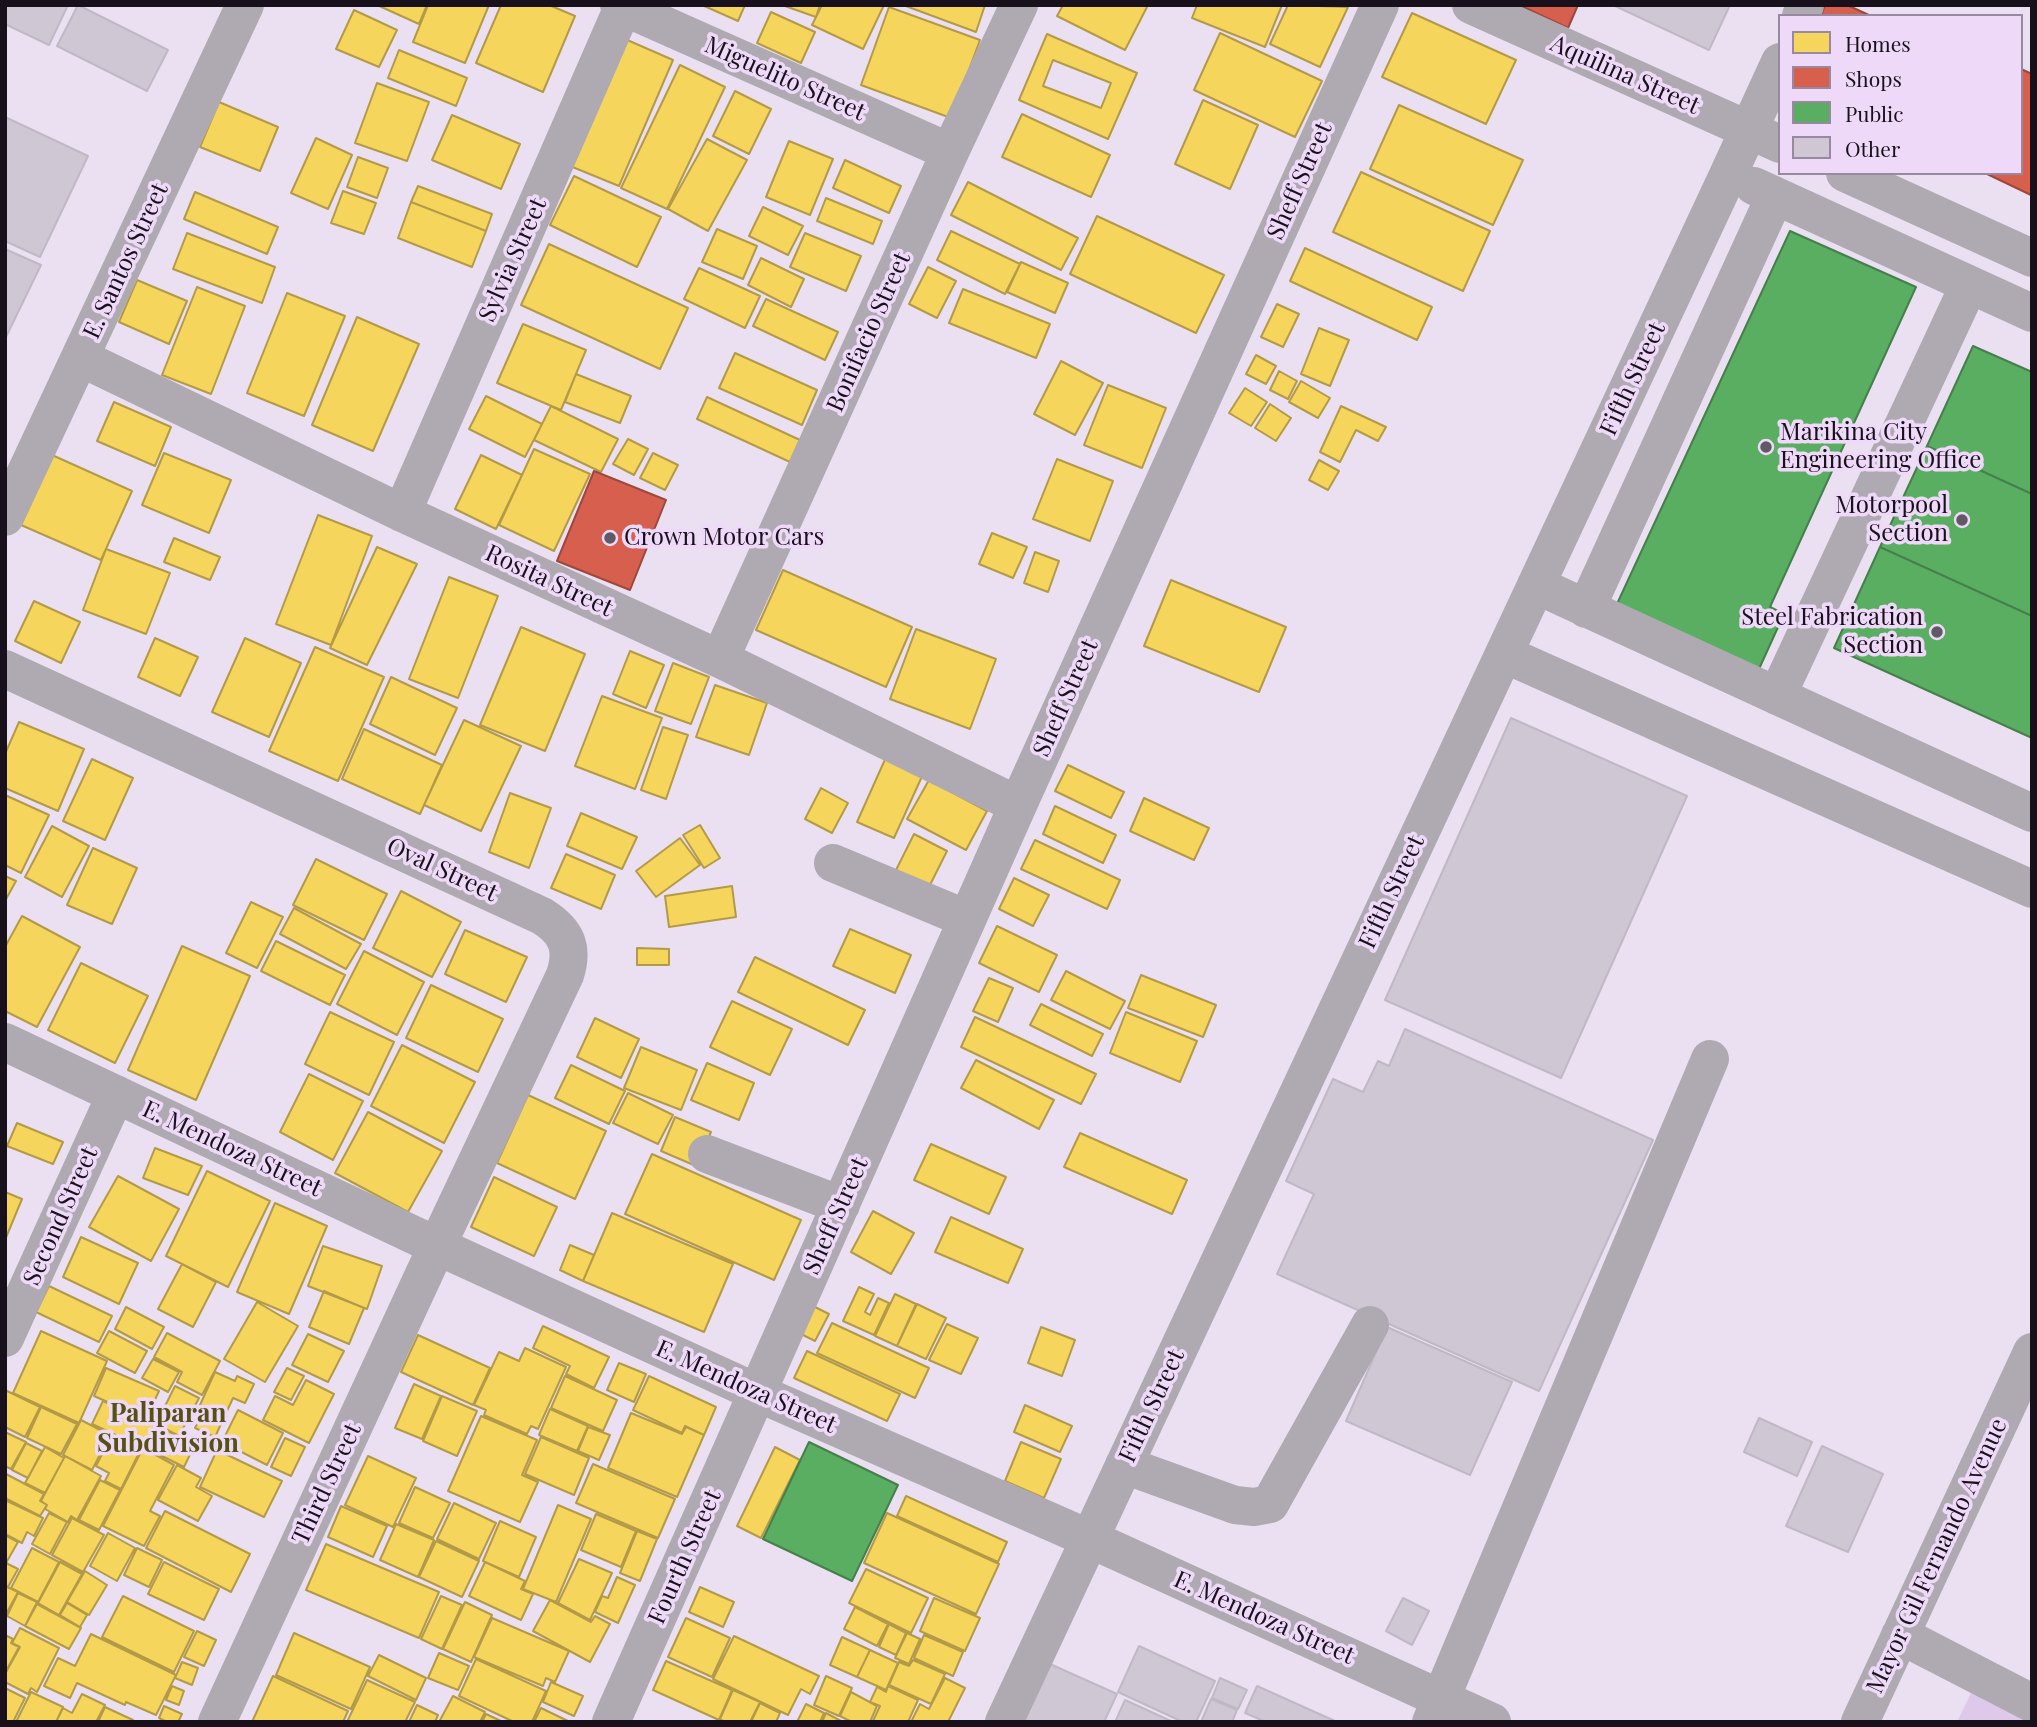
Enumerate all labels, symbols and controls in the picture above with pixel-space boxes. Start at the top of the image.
legend [1778,14,2023,175]
street label: Aquilina Street [1546,29,1704,121]
text: Homes [1845,29,1911,57]
street label: Miguelito Street [700,31,870,127]
text: Shops [1845,64,1902,92]
text: Public [1845,99,1903,127]
street label: Sheff Street [1261,118,1339,244]
text: Other [1845,134,1900,162]
street label: E. Santos Street [77,178,175,344]
street label: Sylvia Street [473,194,553,326]
street label: Bonifacio Street [821,248,917,416]
street label: Fifth Street [1594,318,1672,440]
place label: Marikina City Engineering Office [1780,419,1981,475]
marker: Marikina City Engineering Office [1758,439,1774,455]
place label: Motorpool Section [1835,492,1948,548]
marker: Motorpool Section [1954,512,1970,528]
place label: Crown Motor Cars [624,524,824,552]
marker: Crown Motor Cars [602,530,618,546]
street label: Rosita Street [481,539,617,623]
place label: Steel Fabrication Section [1741,604,1923,660]
marker: Steel Fabrication Section [1929,624,1945,640]
street label: Sheff Street [1027,635,1105,761]
street label: Fifth Street [1353,831,1431,953]
street label: Oval Street [382,832,502,908]
street label: E. Mendoza Street [138,1095,326,1203]
street label: Second Street [18,1142,104,1290]
street label: Sheff Street [797,1153,875,1279]
street label: E. Mendoza Street [651,1334,841,1440]
street label: Fifth Street [1113,1345,1191,1467]
district label: Paliparan Subdivision [97,1398,239,1460]
street label: Mayor Gil Fernando Avenue [1861,1414,2013,1698]
street label: Third Street [286,1419,368,1549]
street label: Fourth Street [643,1485,727,1629]
street label: E. Mendoza Street [1169,1565,1359,1671]

